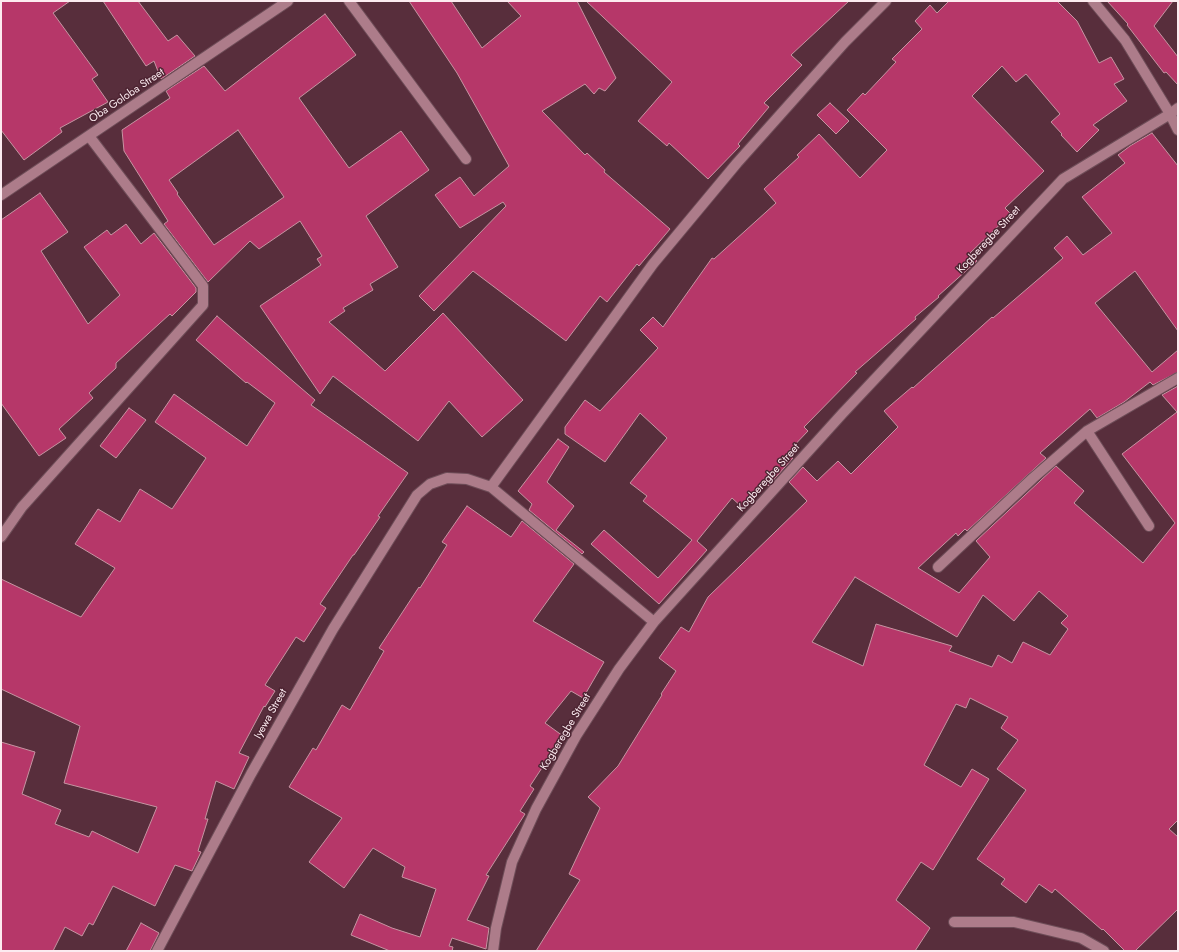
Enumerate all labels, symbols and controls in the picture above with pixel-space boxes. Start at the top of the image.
street label: Oba Goloba Street [87,66,167,126]
street label: Kogberegbe Street [954,204,1024,276]
street label: Kogberegbe Street [735,441,803,515]
street label: Iyewa Street [252,687,290,741]
street label: Kogberegbe Street [538,691,594,773]

